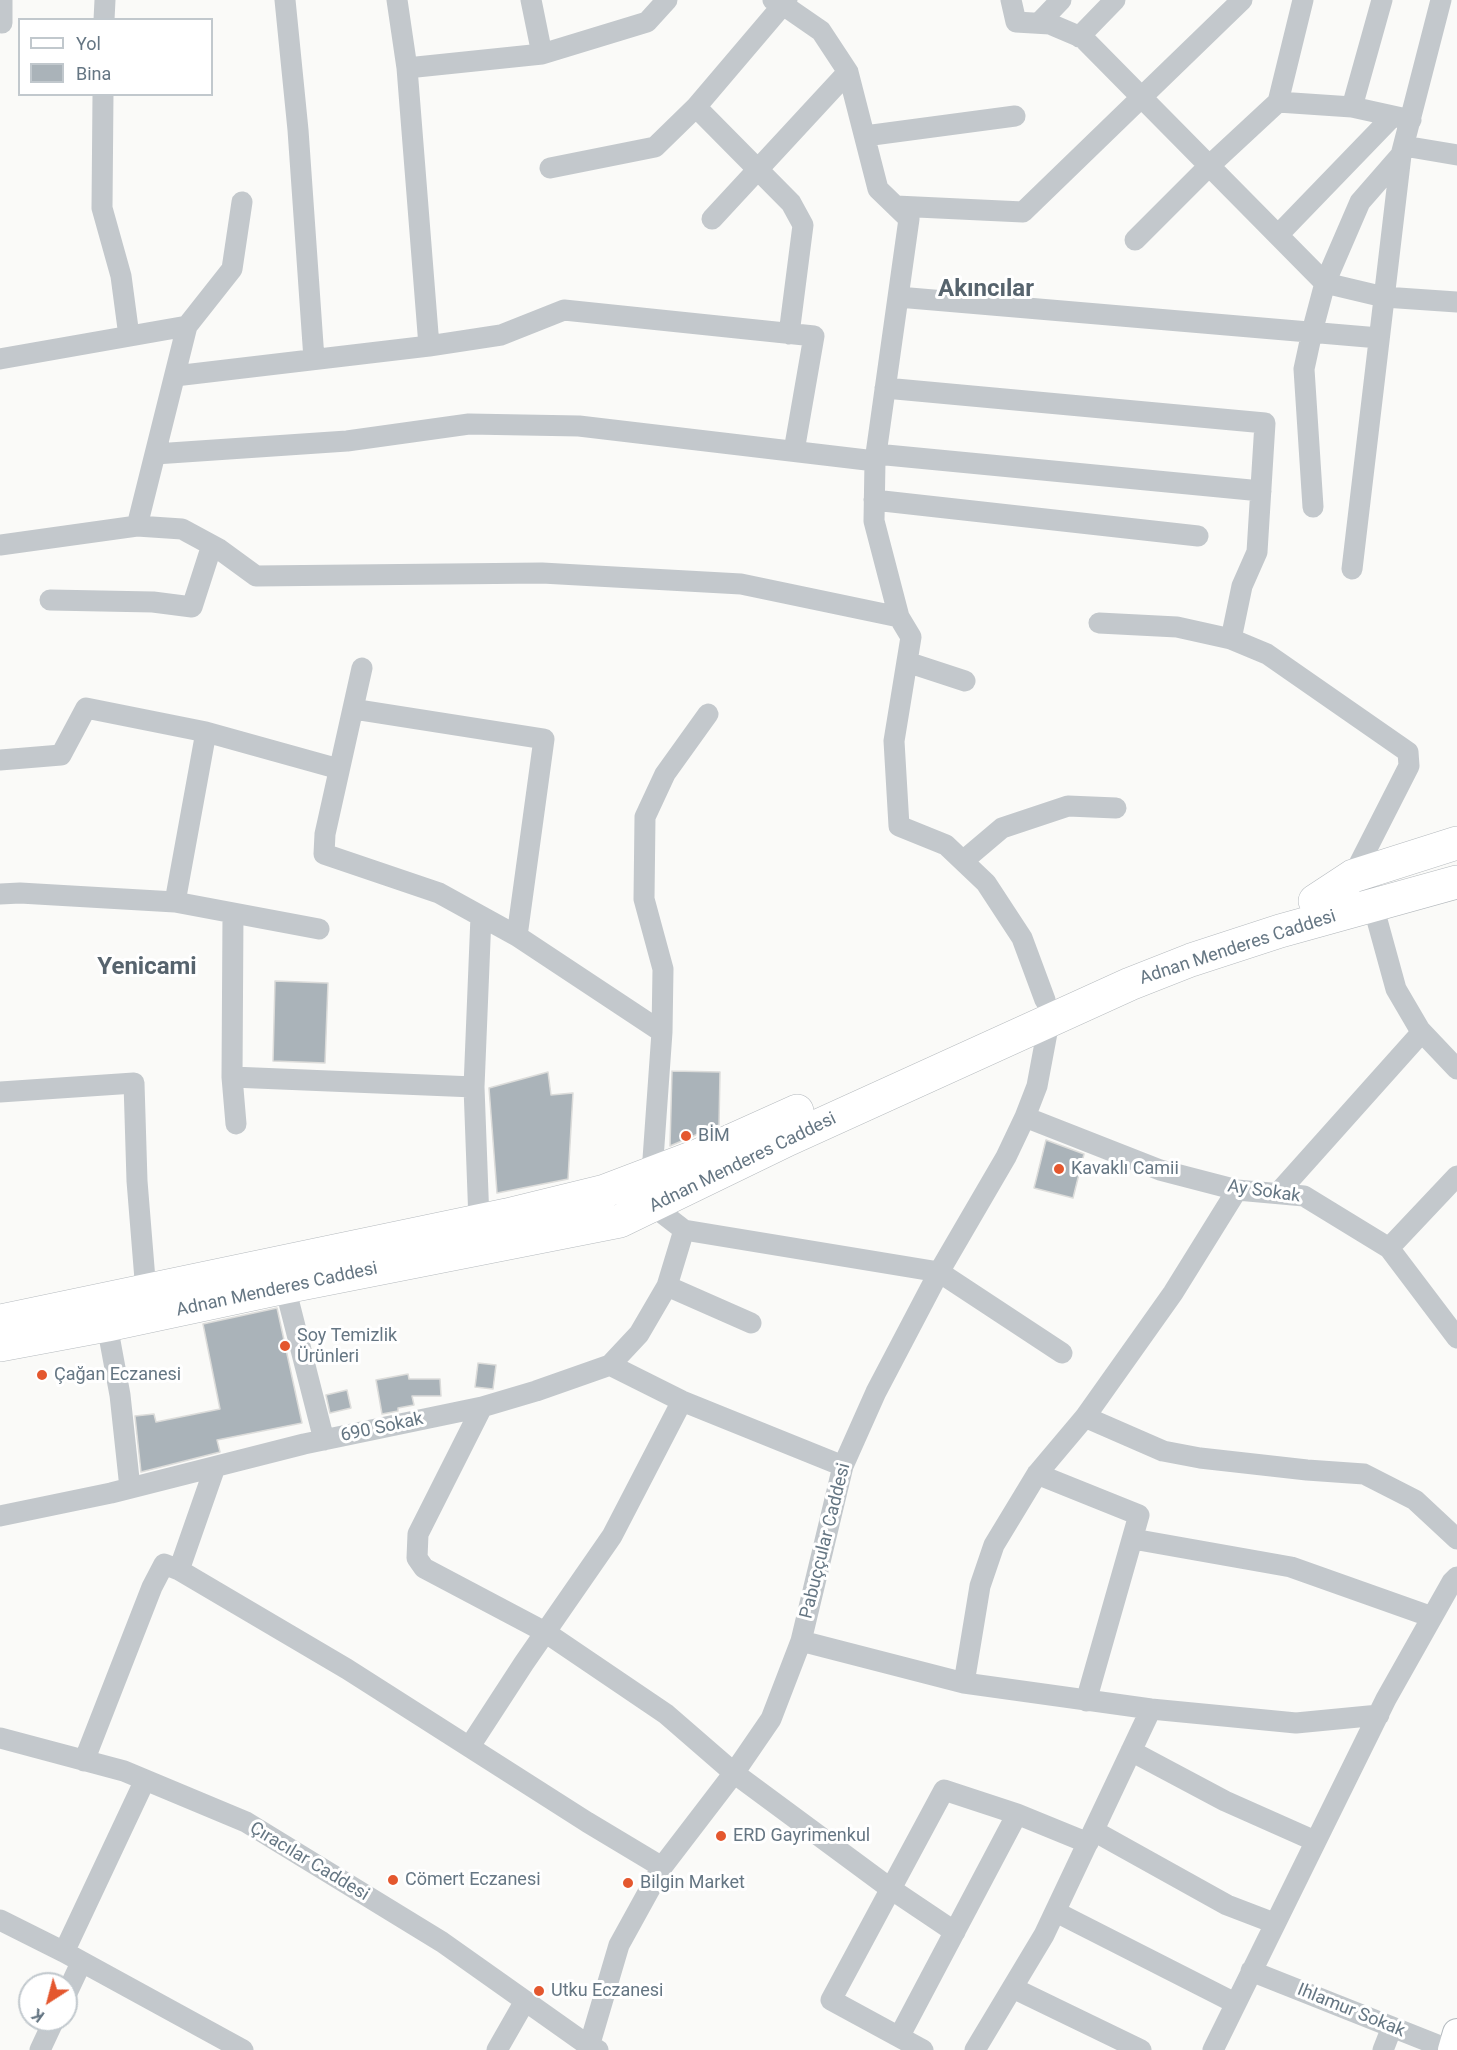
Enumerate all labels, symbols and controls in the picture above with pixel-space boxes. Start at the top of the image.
legend [18,18,213,96]
text: Yol [76,33,101,54]
text: Bina [76,63,111,84]
district label: Akıncılar [938,276,1034,304]
street label: Adnan Menderes Caddesi [1137,906,1339,990]
district label: Yenicami [97,954,197,982]
street label: Adnan Menderes Caddesi [646,1108,840,1218]
place label: BİM [698,1125,730,1147]
marker: BİM [679,1129,693,1143]
place label: Kavaklı Camii [1071,1158,1179,1180]
marker: Kavaklı Camii [1052,1162,1066,1176]
street label: Ay Sokak [1226,1176,1302,1208]
street label: Adnan Menderes Caddesi [174,1258,380,1322]
place label: Soy Temizlik Ürünleri [297,1325,397,1368]
marker: Soy Temizlik Ürünleri [278,1339,292,1353]
place label: Çağan Eczanesi [54,1364,181,1386]
marker: Çağan Eczanesi [35,1368,49,1382]
street label: 690 Sokak [339,1409,425,1447]
street label: Pabuççular Caddesi [796,1461,856,1621]
street label: Çıracılar Caddesi [245,1818,373,1906]
place label: ERD Gayrimenkul [733,1825,870,1847]
marker: ERD Gayrimenkul [714,1829,728,1843]
place label: Cömert Eczanesi [405,1869,541,1891]
place label: Bilgin Market [640,1872,745,1894]
marker: Cömert Eczanesi [386,1873,400,1887]
marker: Bilgin Market [621,1876,635,1890]
north arrow [18,1972,78,2032]
place label: Utku Eczanesi [551,1980,663,2002]
street label: Ihlamur Sokak [1294,1980,1408,2042]
marker: Utku Eczanesi [532,1984,546,1998]
text: K [29,2005,48,2026]

